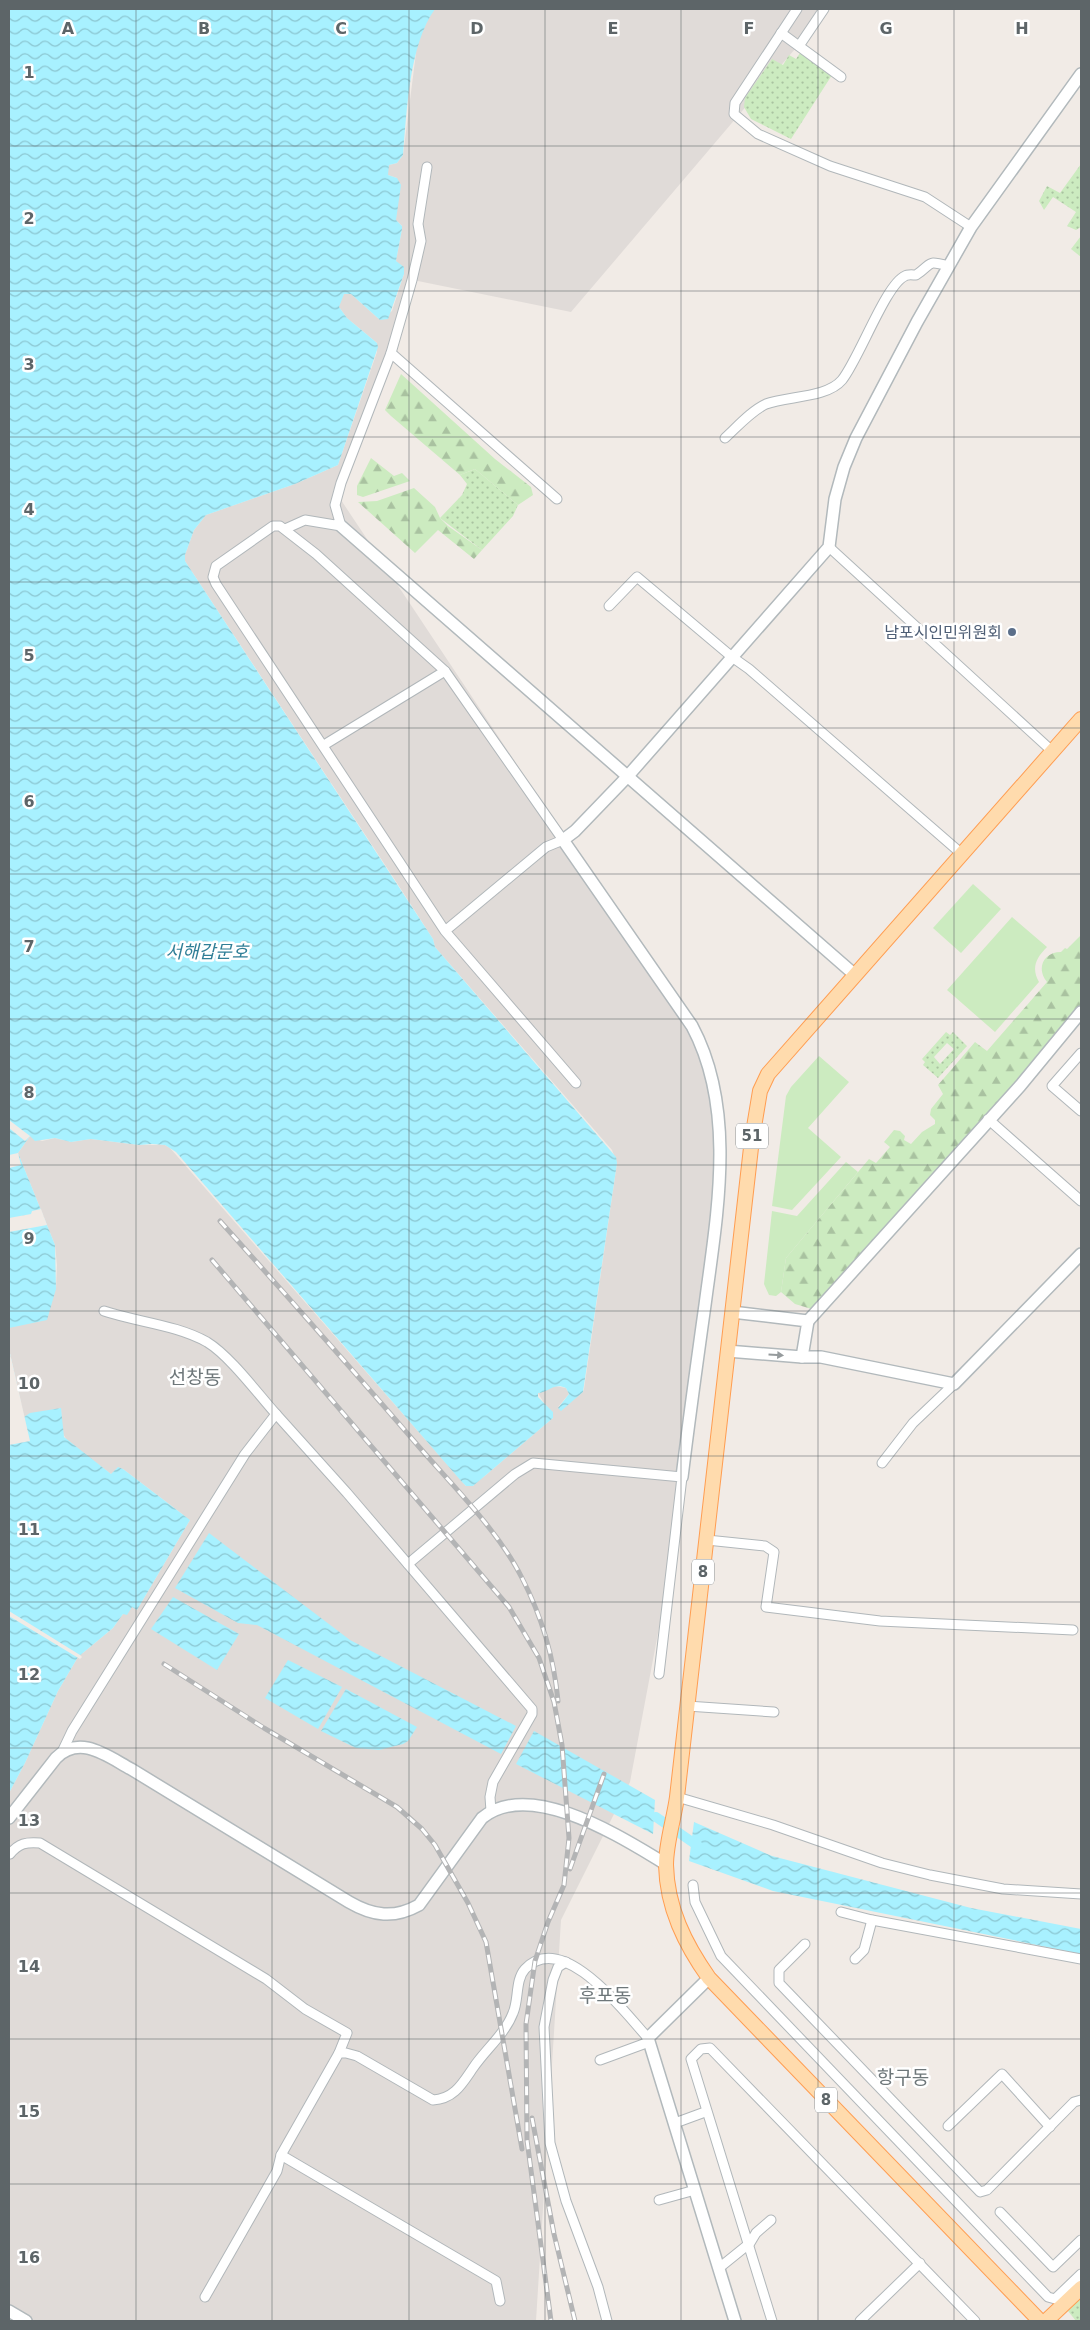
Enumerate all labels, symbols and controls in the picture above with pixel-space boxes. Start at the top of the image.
text: A [62,19,75,38]
text: B [198,19,210,38]
text: C [335,19,347,38]
text: D [470,19,484,38]
text: E [608,19,618,38]
text: F [744,19,754,38]
text: G [879,19,893,38]
text: H [1015,19,1029,38]
text: 1 [23,63,35,82]
text: 2 [23,209,35,228]
text: 3 [23,355,35,374]
text: 4 [23,500,35,519]
place label: 남포시인민위원회 [884,623,1002,642]
marker: 남포시인민위원회 [1006,626,1018,638]
text: 5 [23,646,35,665]
text: 6 [23,792,35,811]
text: 7 [23,937,35,956]
water label: 서해갑문호 [166,941,250,962]
text: 8 [23,1083,35,1102]
road number: 51 [736,1124,768,1148]
text: 9 [23,1229,35,1248]
one-way arrow [768,1351,784,1359]
district label: 선창동 [169,1366,221,1388]
text: 10 [18,1374,40,1393]
text: 11 [18,1520,40,1539]
road number: 8 [692,1560,714,1584]
text: 12 [18,1665,40,1684]
text: 13 [18,1811,40,1830]
text: 14 [18,1957,40,1976]
district label: 후포동 [579,1984,631,2006]
district label: 항구동 [877,2066,929,2088]
road number: 8 [815,2088,837,2112]
text: 15 [18,2102,40,2121]
text: 16 [18,2248,40,2267]

